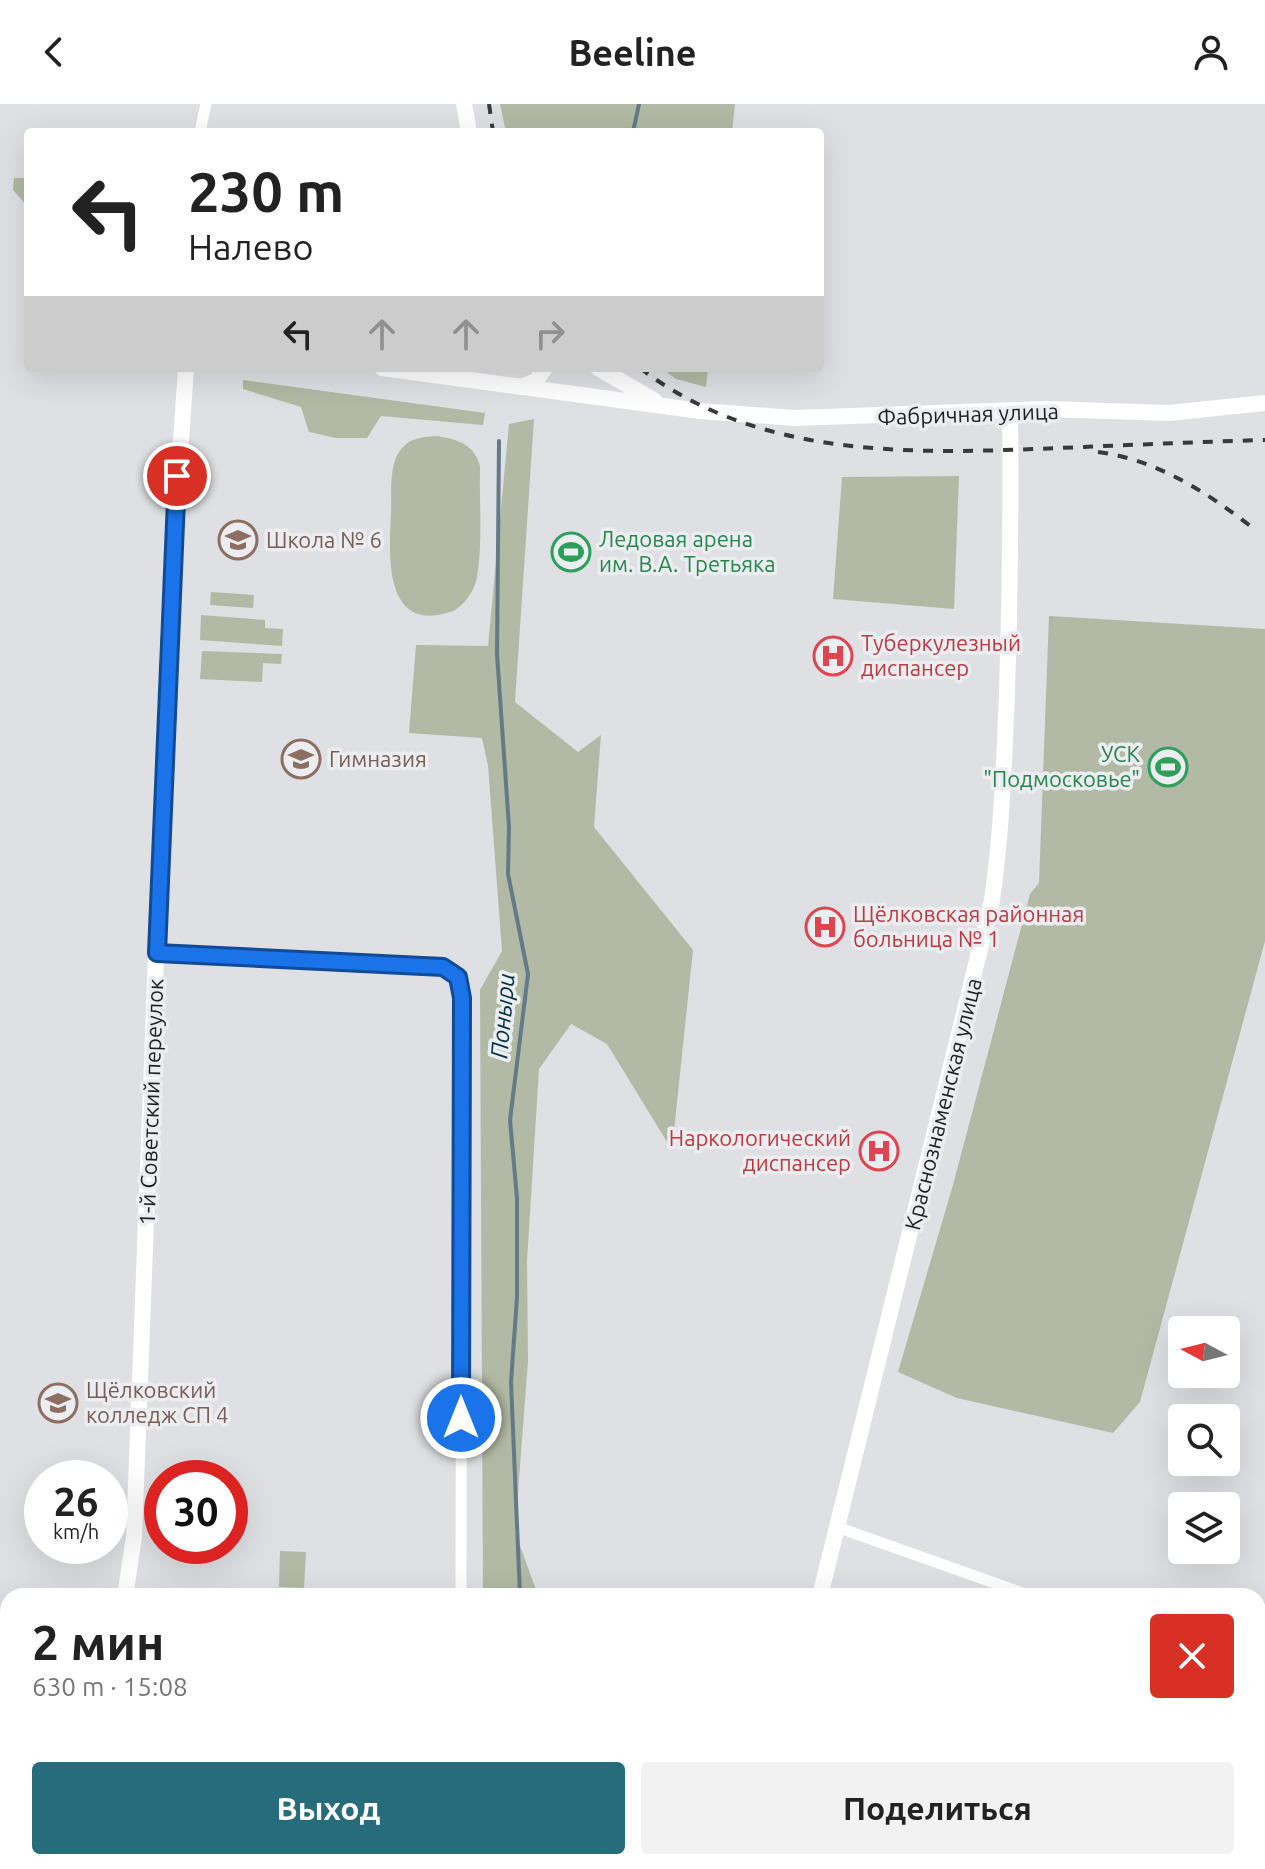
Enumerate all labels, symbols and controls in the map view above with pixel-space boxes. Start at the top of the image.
icon: back [32,30,76,74]
icon: person [1189,30,1233,74]
text: Beeline [568,32,697,73]
icon: left [56,160,160,264]
text: 230 m [188,160,344,223]
text: Налево [188,226,313,267]
icon: left [276,312,320,356]
icon: ahead [360,312,404,356]
icon: ahead [444,312,488,356]
icon: right [528,312,572,356]
street label: Фабричная улица [877,398,1059,429]
pin [143,442,211,510]
icon: arrive [155,454,199,498]
school or university icon: Школа № 6 [217,519,259,561]
place label: Ледовая арена им. В.А. Третьяка [599,526,776,576]
place label: Школа № 6 [266,527,382,552]
sports icon: Ледовая арена им. В.А. Третьяка [550,531,592,573]
place label: Туберкулезный диспансер [861,630,1021,680]
hospital icon: Туберкулезный диспансер [812,635,854,677]
school or university icon: Гимназия [280,738,322,780]
place label: УСК "Подмосковье" [983,741,1141,791]
place label: Гимназия [329,746,427,771]
sports icon: УСК "Подмосковье" [1147,746,1189,788]
place label: Щёлковская районная больница № 1 [853,901,1084,951]
hospital icon: Щёлковская районная больница № 1 [804,906,846,948]
water label: Поныри [485,972,520,1060]
street label: Краснознаменская улица [899,975,986,1233]
street label: 1-й Советский переулок [134,978,167,1226]
place label: Наркологический диспансер [669,1125,851,1175]
hospital icon: Наркологический диспансер [858,1130,900,1172]
north arrow [1168,1316,1240,1388]
map controls [1168,1316,1240,1564]
position arrow [419,1376,503,1460]
place label: Щёлковский колледж СП 4 [86,1377,228,1427]
school or university icon: Щёлковский колледж СП 4 [37,1382,79,1424]
button: search [1168,1404,1240,1476]
speed limit sign: 30 [144,1460,248,1564]
text: 26 [53,1479,99,1524]
button: layers [1168,1492,1240,1564]
text: km/h [53,1520,99,1543]
button: close [1150,1614,1234,1698]
text: 2 мин [32,1615,164,1669]
text: 630 m · 15:08 [32,1672,188,1701]
button: Выход [32,1762,625,1854]
button: Поделиться [641,1762,1234,1854]

